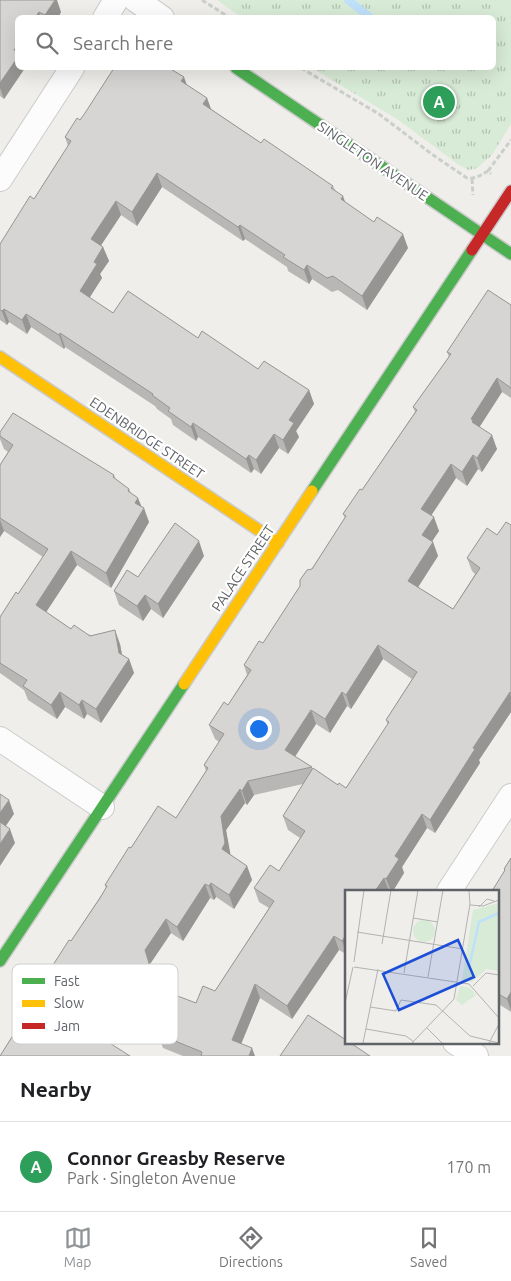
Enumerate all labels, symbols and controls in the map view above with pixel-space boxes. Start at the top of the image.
search box [15,15,496,70]
icon: search [33,29,61,57]
text: Search here [73,32,173,54]
pin: A [423,83,455,121]
street label: SINGLETON AVENUE [315,118,431,204]
street label: EDENBRIDGE STREET [87,394,207,482]
street label: PALACE STREET [208,522,278,614]
your location [246,716,272,742]
inset map [345,890,498,1044]
legend [12,964,178,1044]
text: Fast [54,973,80,989]
text: Slow [54,995,84,1011]
text: Jam [54,1018,80,1034]
text: Nearby [20,1077,91,1101]
text: Connor Greasby Reserve [67,1147,285,1169]
text: A [30,1158,42,1176]
text: 170 m [446,1158,491,1176]
text: Park · Singleton Avenue [67,1169,236,1187]
tab: Map [64,1224,92,1270]
tab: Directions [219,1224,283,1270]
tab: Saved [410,1224,447,1270]

